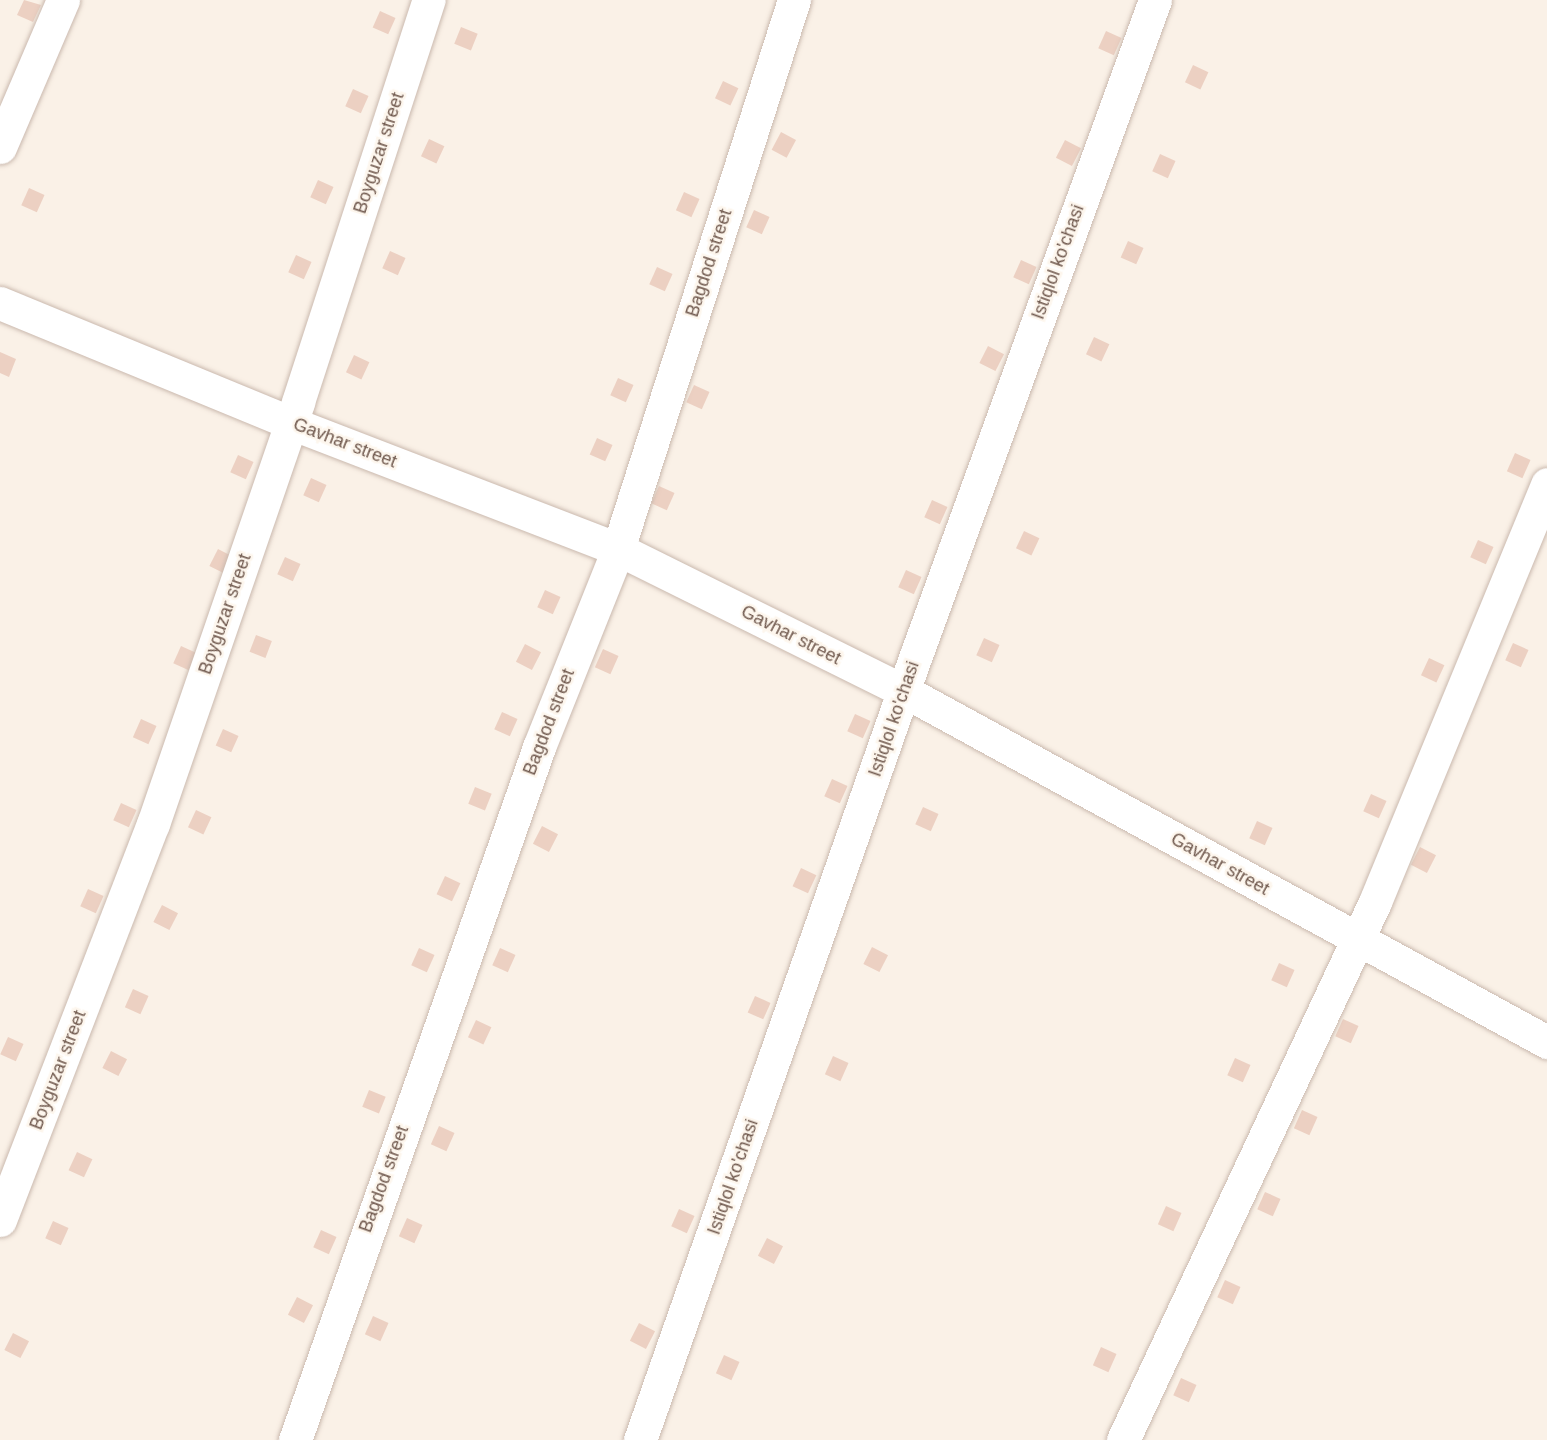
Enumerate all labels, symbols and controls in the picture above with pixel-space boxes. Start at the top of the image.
street label: Boyguzar street [349,90,409,216]
street label: Istiqlol ko'chasi [1027,202,1089,322]
street label: Bagdod street [681,206,737,320]
street label: Gavhar street [290,413,400,473]
street label: Boyguzar street [194,551,256,677]
street label: Gavhar street [738,601,844,669]
street label: Istiqlol ko'chasi [864,659,924,779]
street label: Bagdod street [519,666,579,778]
street label: Gavhar street [1167,828,1273,900]
street label: Boyguzar street [25,1007,91,1133]
street label: Istiqlol ko'chasi [703,1117,763,1237]
street label: Bagdod street [355,1123,413,1235]

